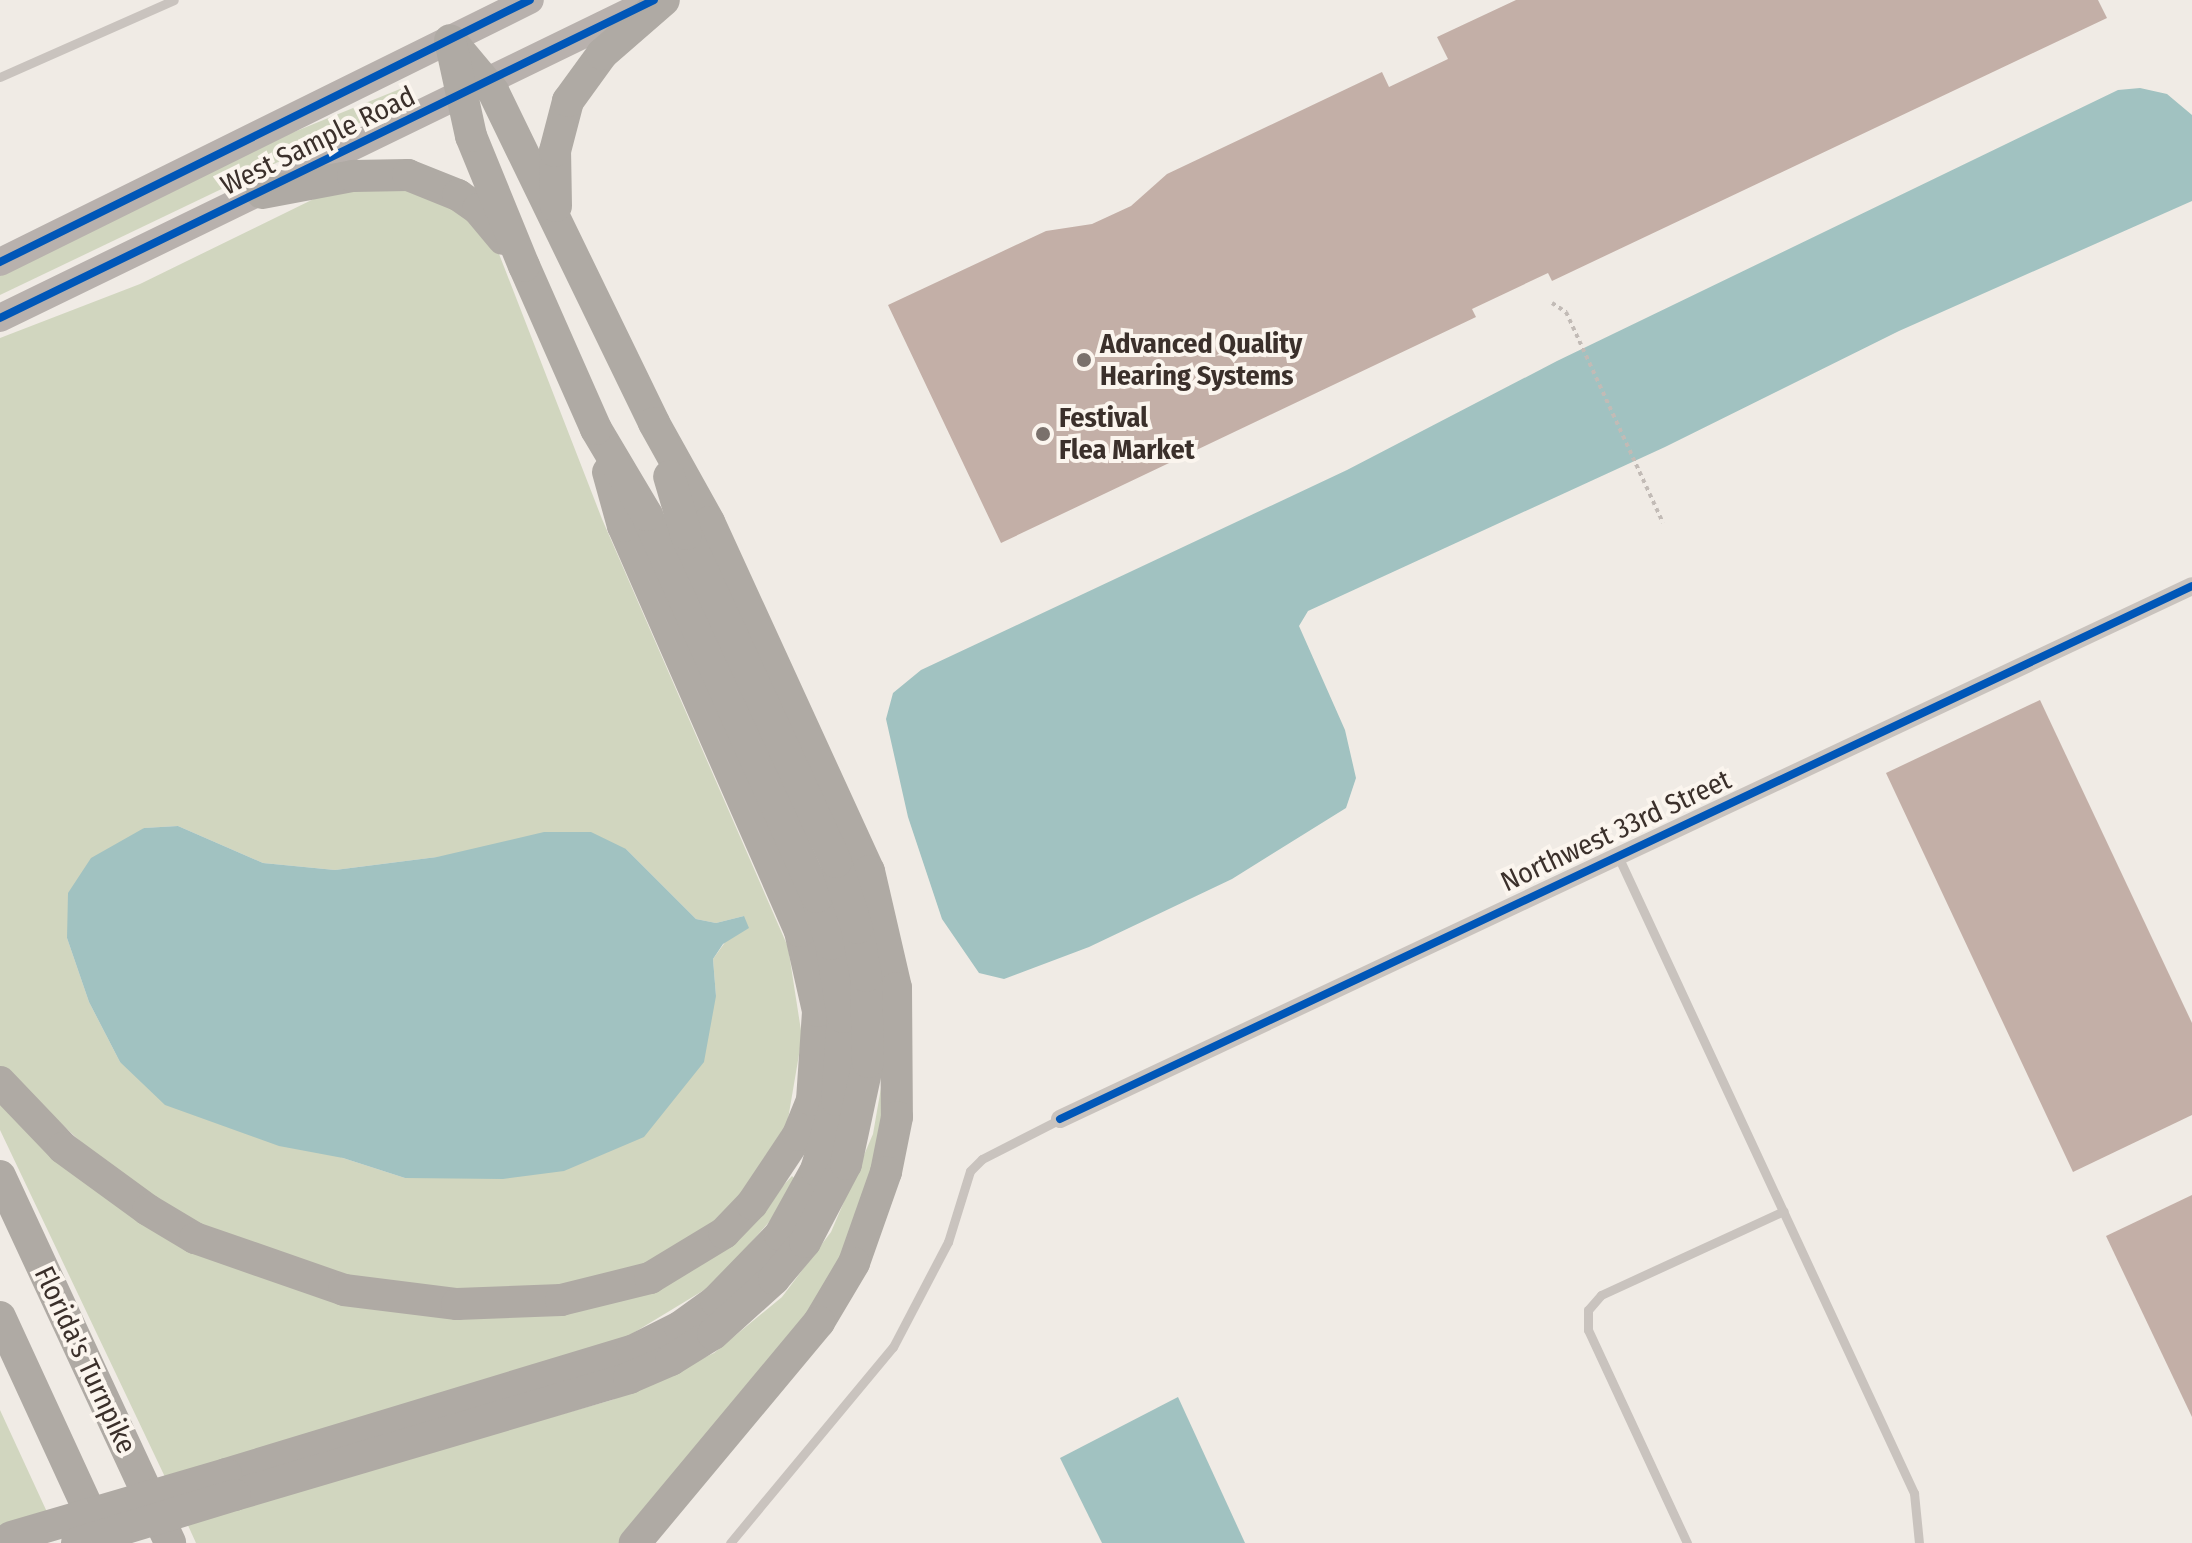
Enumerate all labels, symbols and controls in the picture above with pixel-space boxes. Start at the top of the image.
street label: West Sample Road [215,79,421,203]
place label: Advanced Quality Hearing Systems [1100,327,1302,393]
marker: Advanced Quality Hearing Systems [1075,351,1093,369]
place label: Festival Flea Market [1059,401,1195,467]
marker: Festival Flea Market [1034,425,1052,443]
street label: Northwest 33rd Street [1496,763,1736,899]
street label: Florida's Turnpike [27,1261,143,1459]

